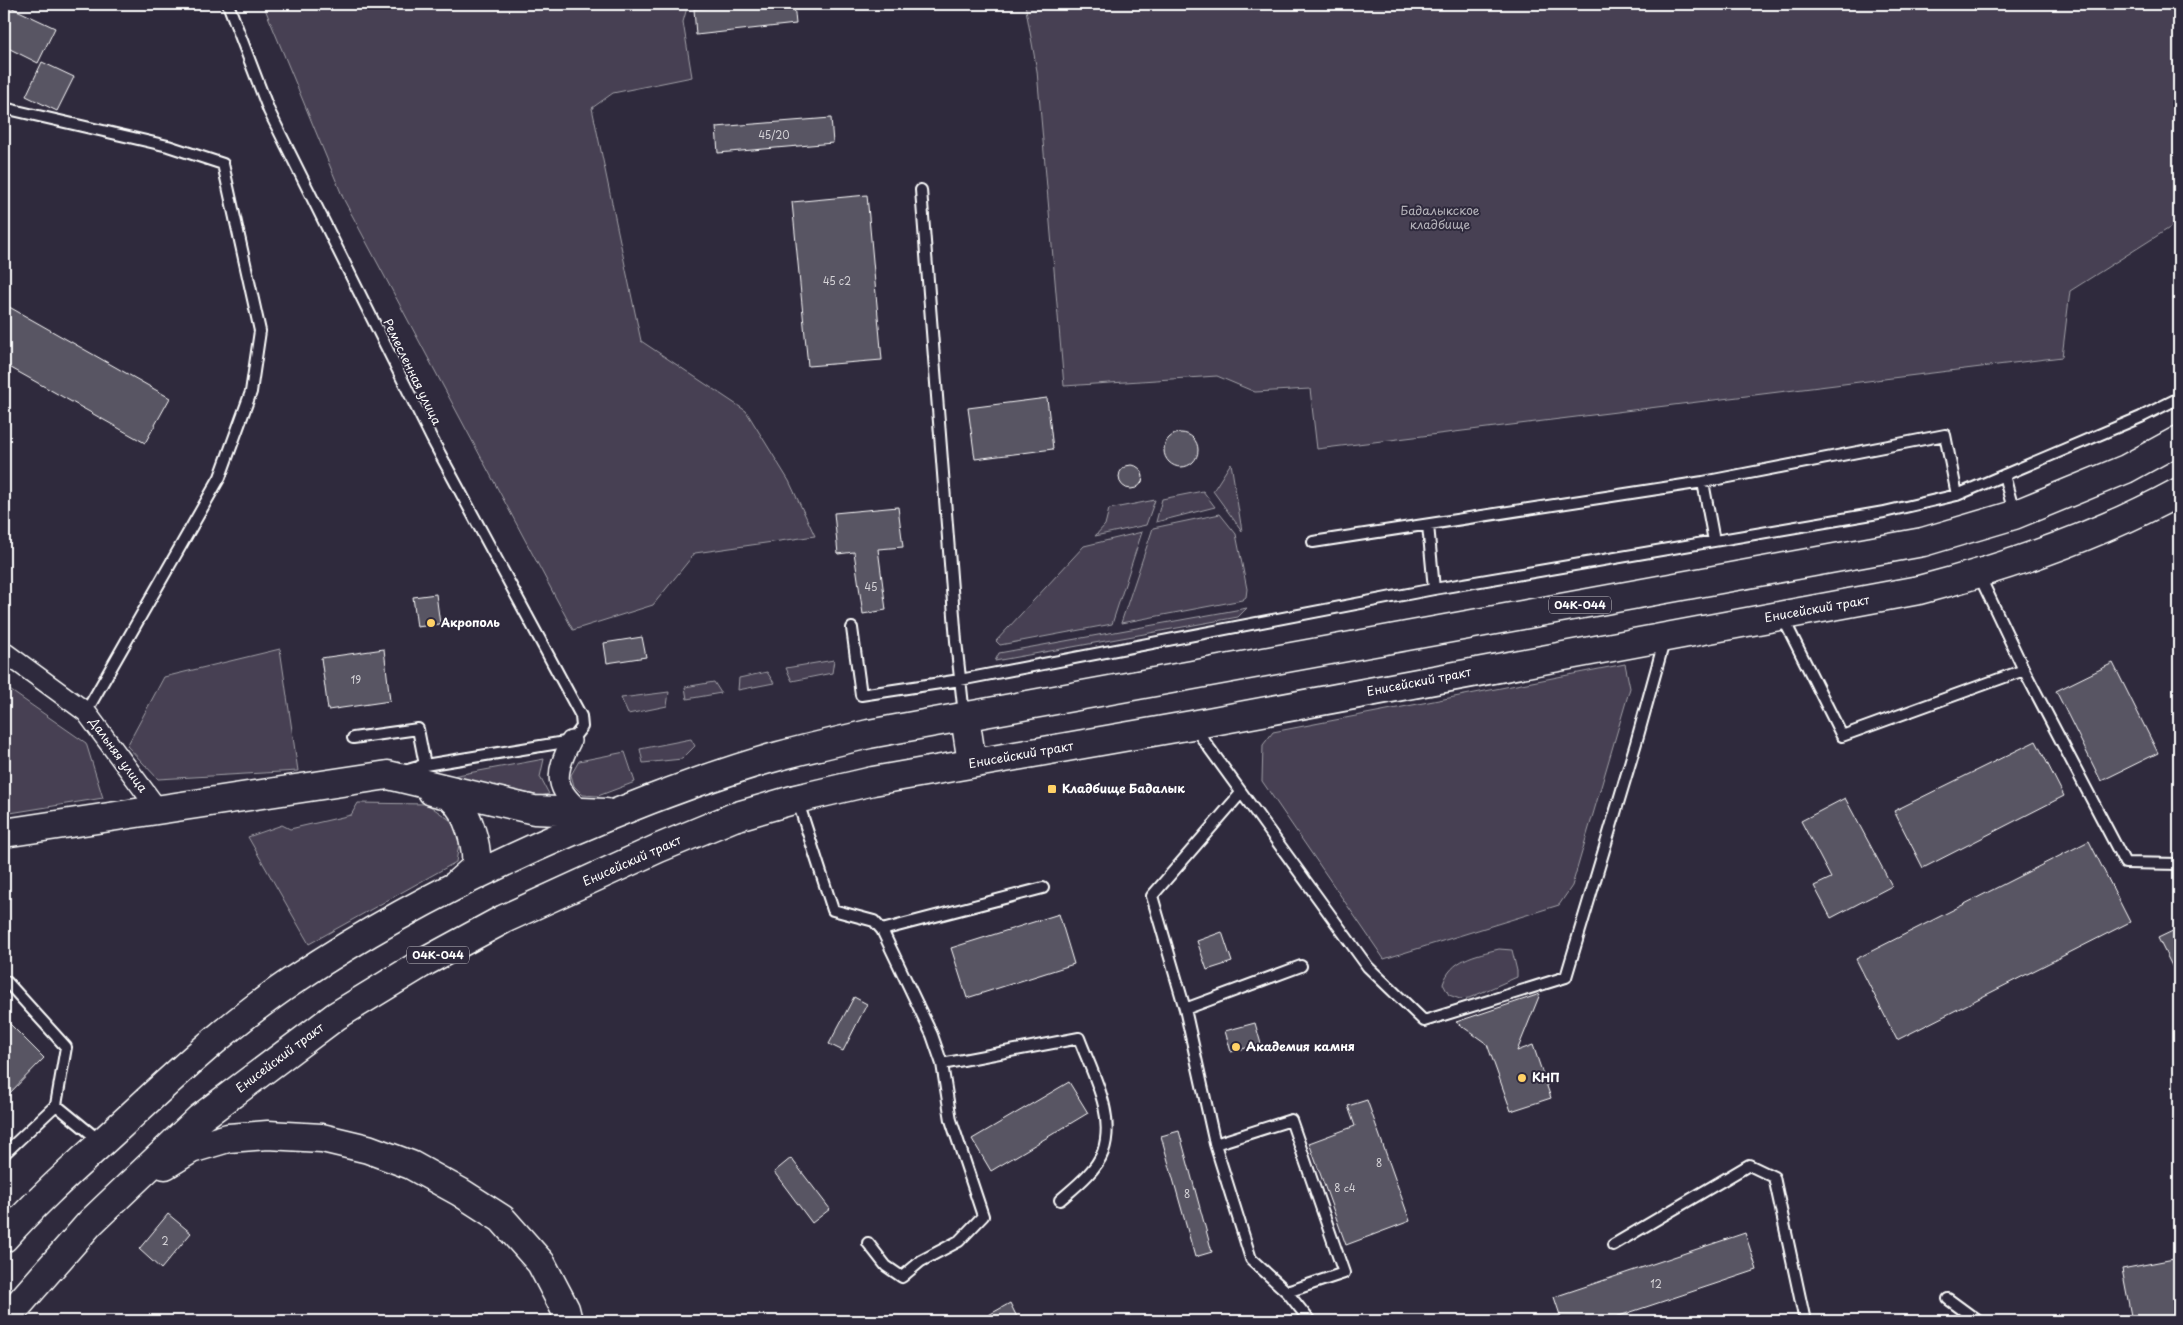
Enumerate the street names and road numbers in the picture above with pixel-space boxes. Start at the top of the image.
street label: Ремесленная улица [379,315,447,428]
street label: Енисейский тракт [1763,590,1871,626]
road number: 04К-044 [1549,596,1611,614]
street label: Енисейский тракт [1365,662,1473,700]
street label: Дальняя улица [85,712,152,796]
street label: Енисейский тракт [967,736,1075,772]
street label: Енисейский тракт [579,830,684,890]
road number: 04К-044 [407,946,469,964]
street label: Енисейский тракт [232,1018,328,1096]

